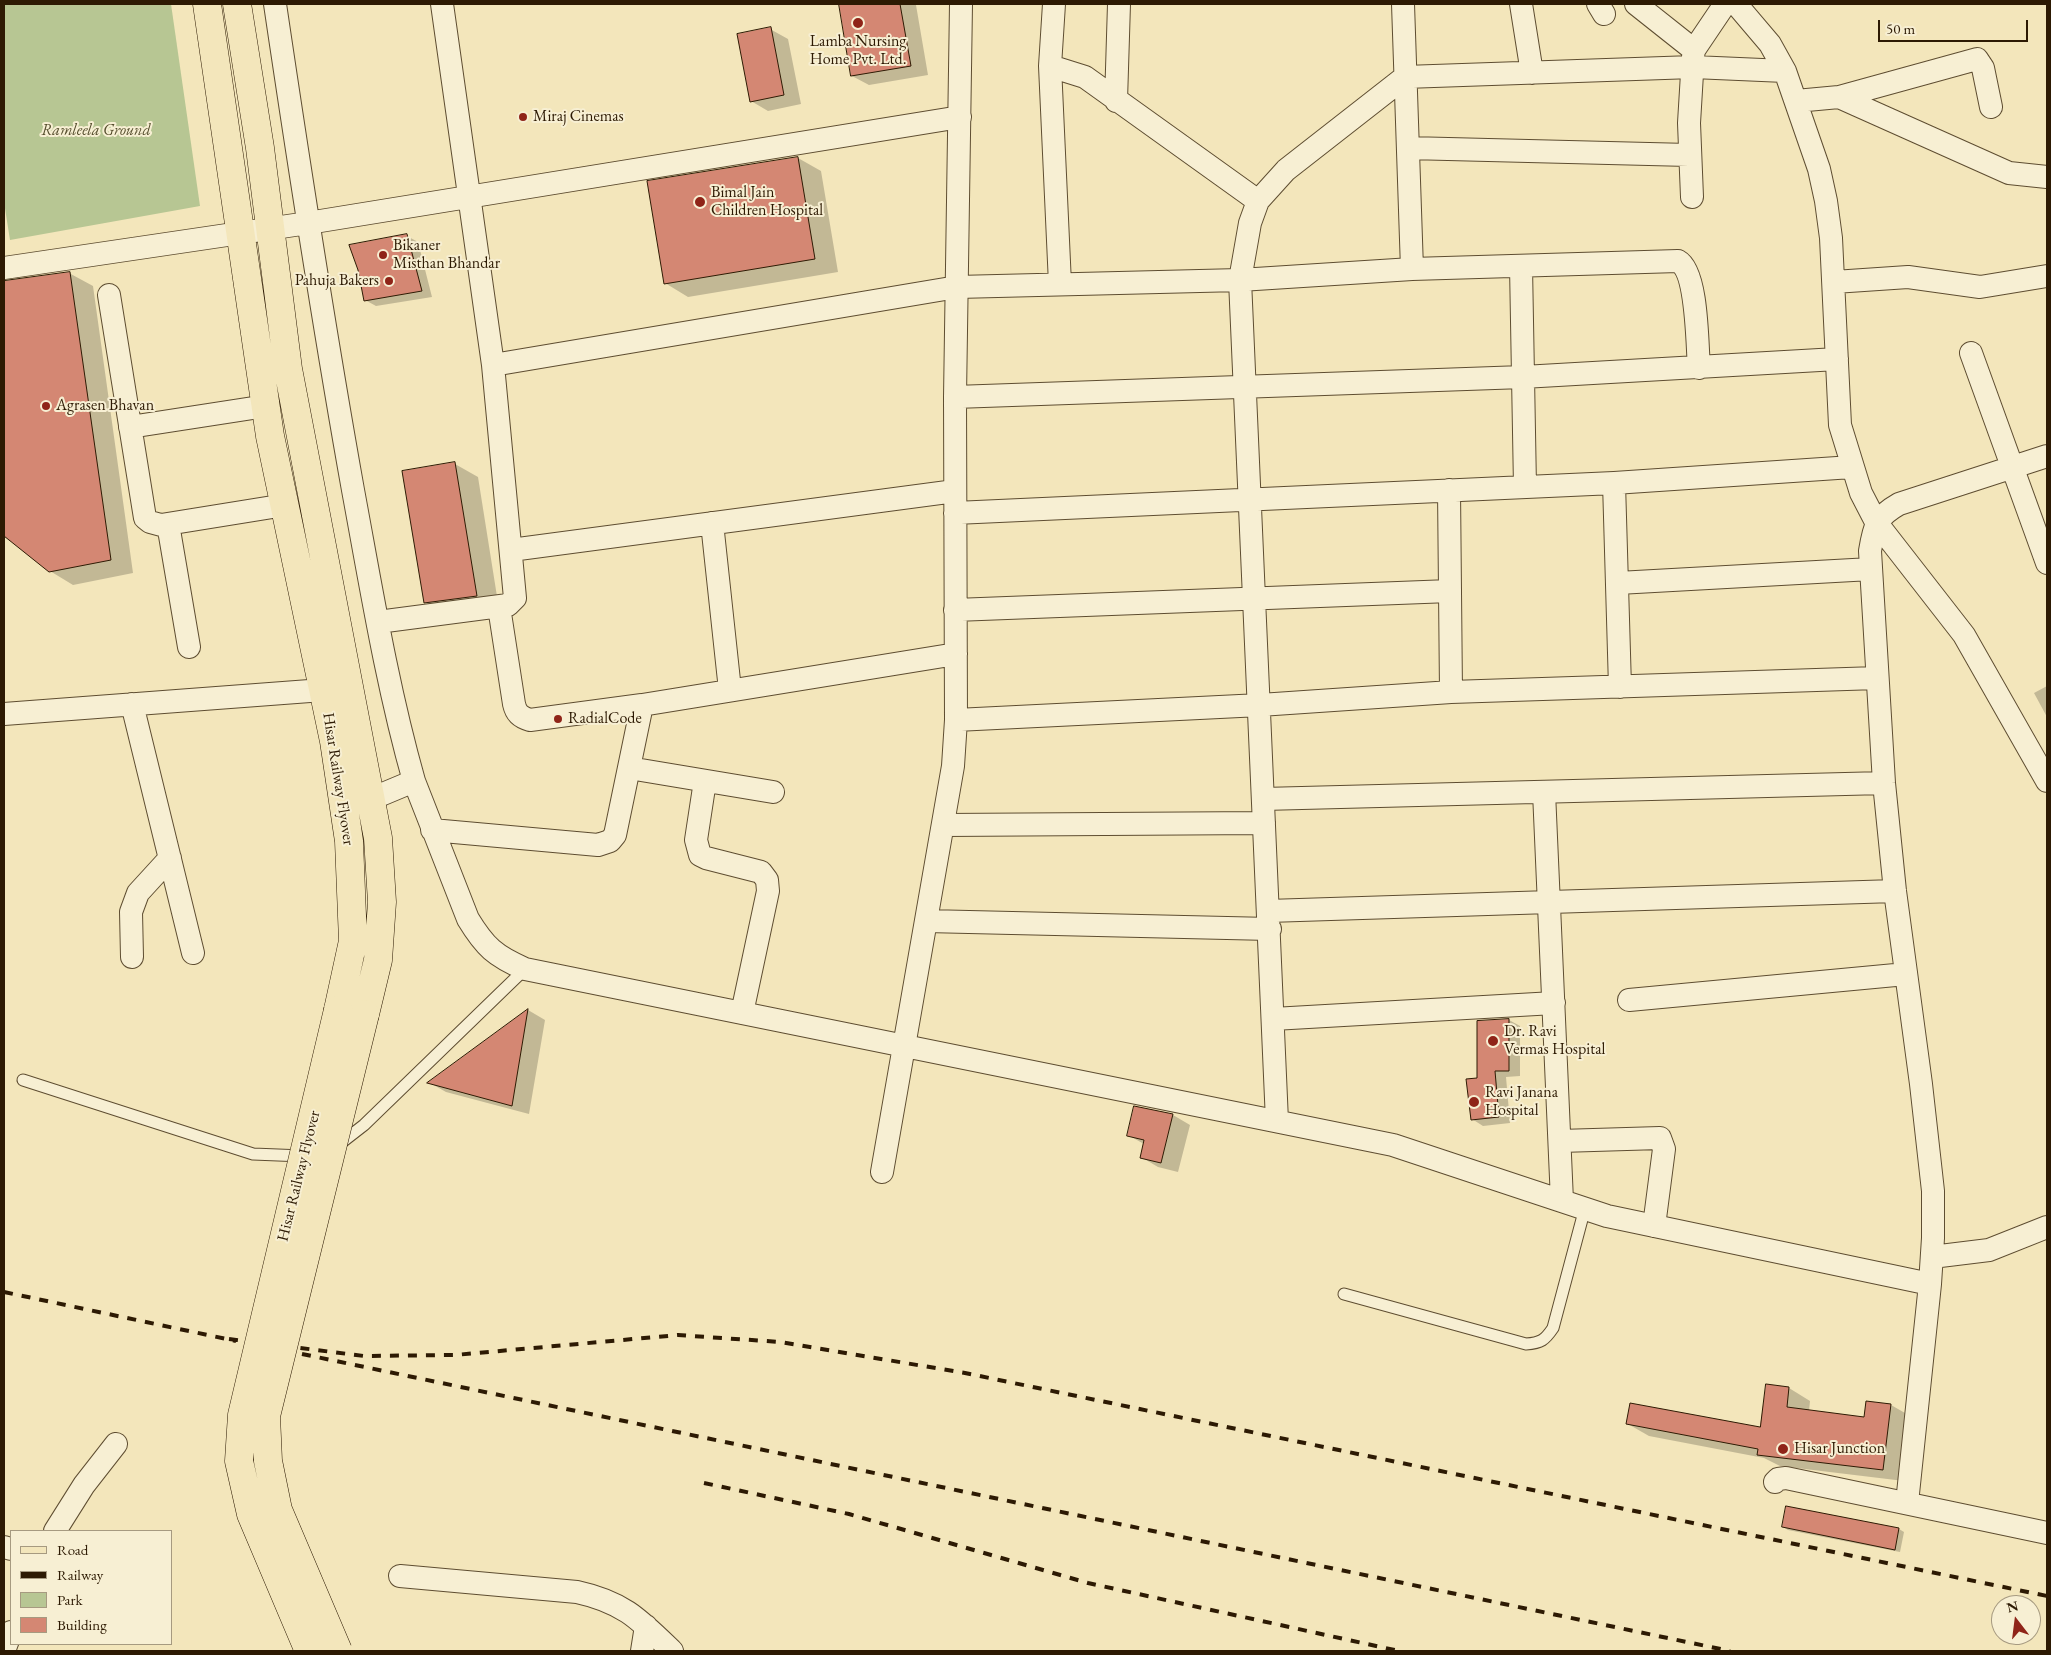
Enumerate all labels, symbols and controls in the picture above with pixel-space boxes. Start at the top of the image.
scale bar [1881,10,2031,42]
marker: Lamba Nursing Home Pvt. Ltd. [851,16,865,30]
text: 50 m [1886,19,1915,38]
place label: Lamba Nursing Home Pvt. Ltd. [810,32,906,70]
place label: Miraj Cinemas [533,107,624,127]
marker: Miraj Cinemas [517,111,529,123]
park label: Ramleela Ground [41,121,151,141]
place label: Bimal Jain Children Hospital [711,183,823,221]
marker: Bimal Jain Children Hospital [693,195,707,209]
place label: Bikaner Misthan Bhandar [393,236,500,274]
marker: Bikaner Misthan Bhandar [377,249,389,261]
place label: Pahuja Bakers [295,271,379,291]
marker: Pahuja Bakers [383,275,395,287]
place label: Agrasen Bhavan [56,396,154,416]
marker: Agrasen Bhavan [40,400,52,412]
place label: RadialCode [568,709,642,729]
street label: Hisar Railway Flyover [318,711,358,847]
marker: RadialCode [552,713,564,725]
place label: Dr. Ravi Vermas Hospital [1504,1022,1605,1060]
marker: Dr. Ravi Vermas Hospital [1486,1034,1500,1048]
place label: Ravi Janana Hospital [1485,1083,1558,1121]
marker: Ravi Janana Hospital [1467,1095,1481,1109]
street label: Hisar Railway Flyover [273,1109,325,1243]
place label: Hisar Junction [1794,1439,1885,1459]
marker: Hisar Junction [1776,1442,1790,1456]
legend [10,1530,172,1645]
text: Road [57,1540,88,1559]
text: Railway [57,1565,103,1584]
text: Park [57,1590,83,1609]
north arrow [1991,1595,2041,1645]
text: N [2005,1596,2020,1617]
text: Building [57,1615,107,1634]

